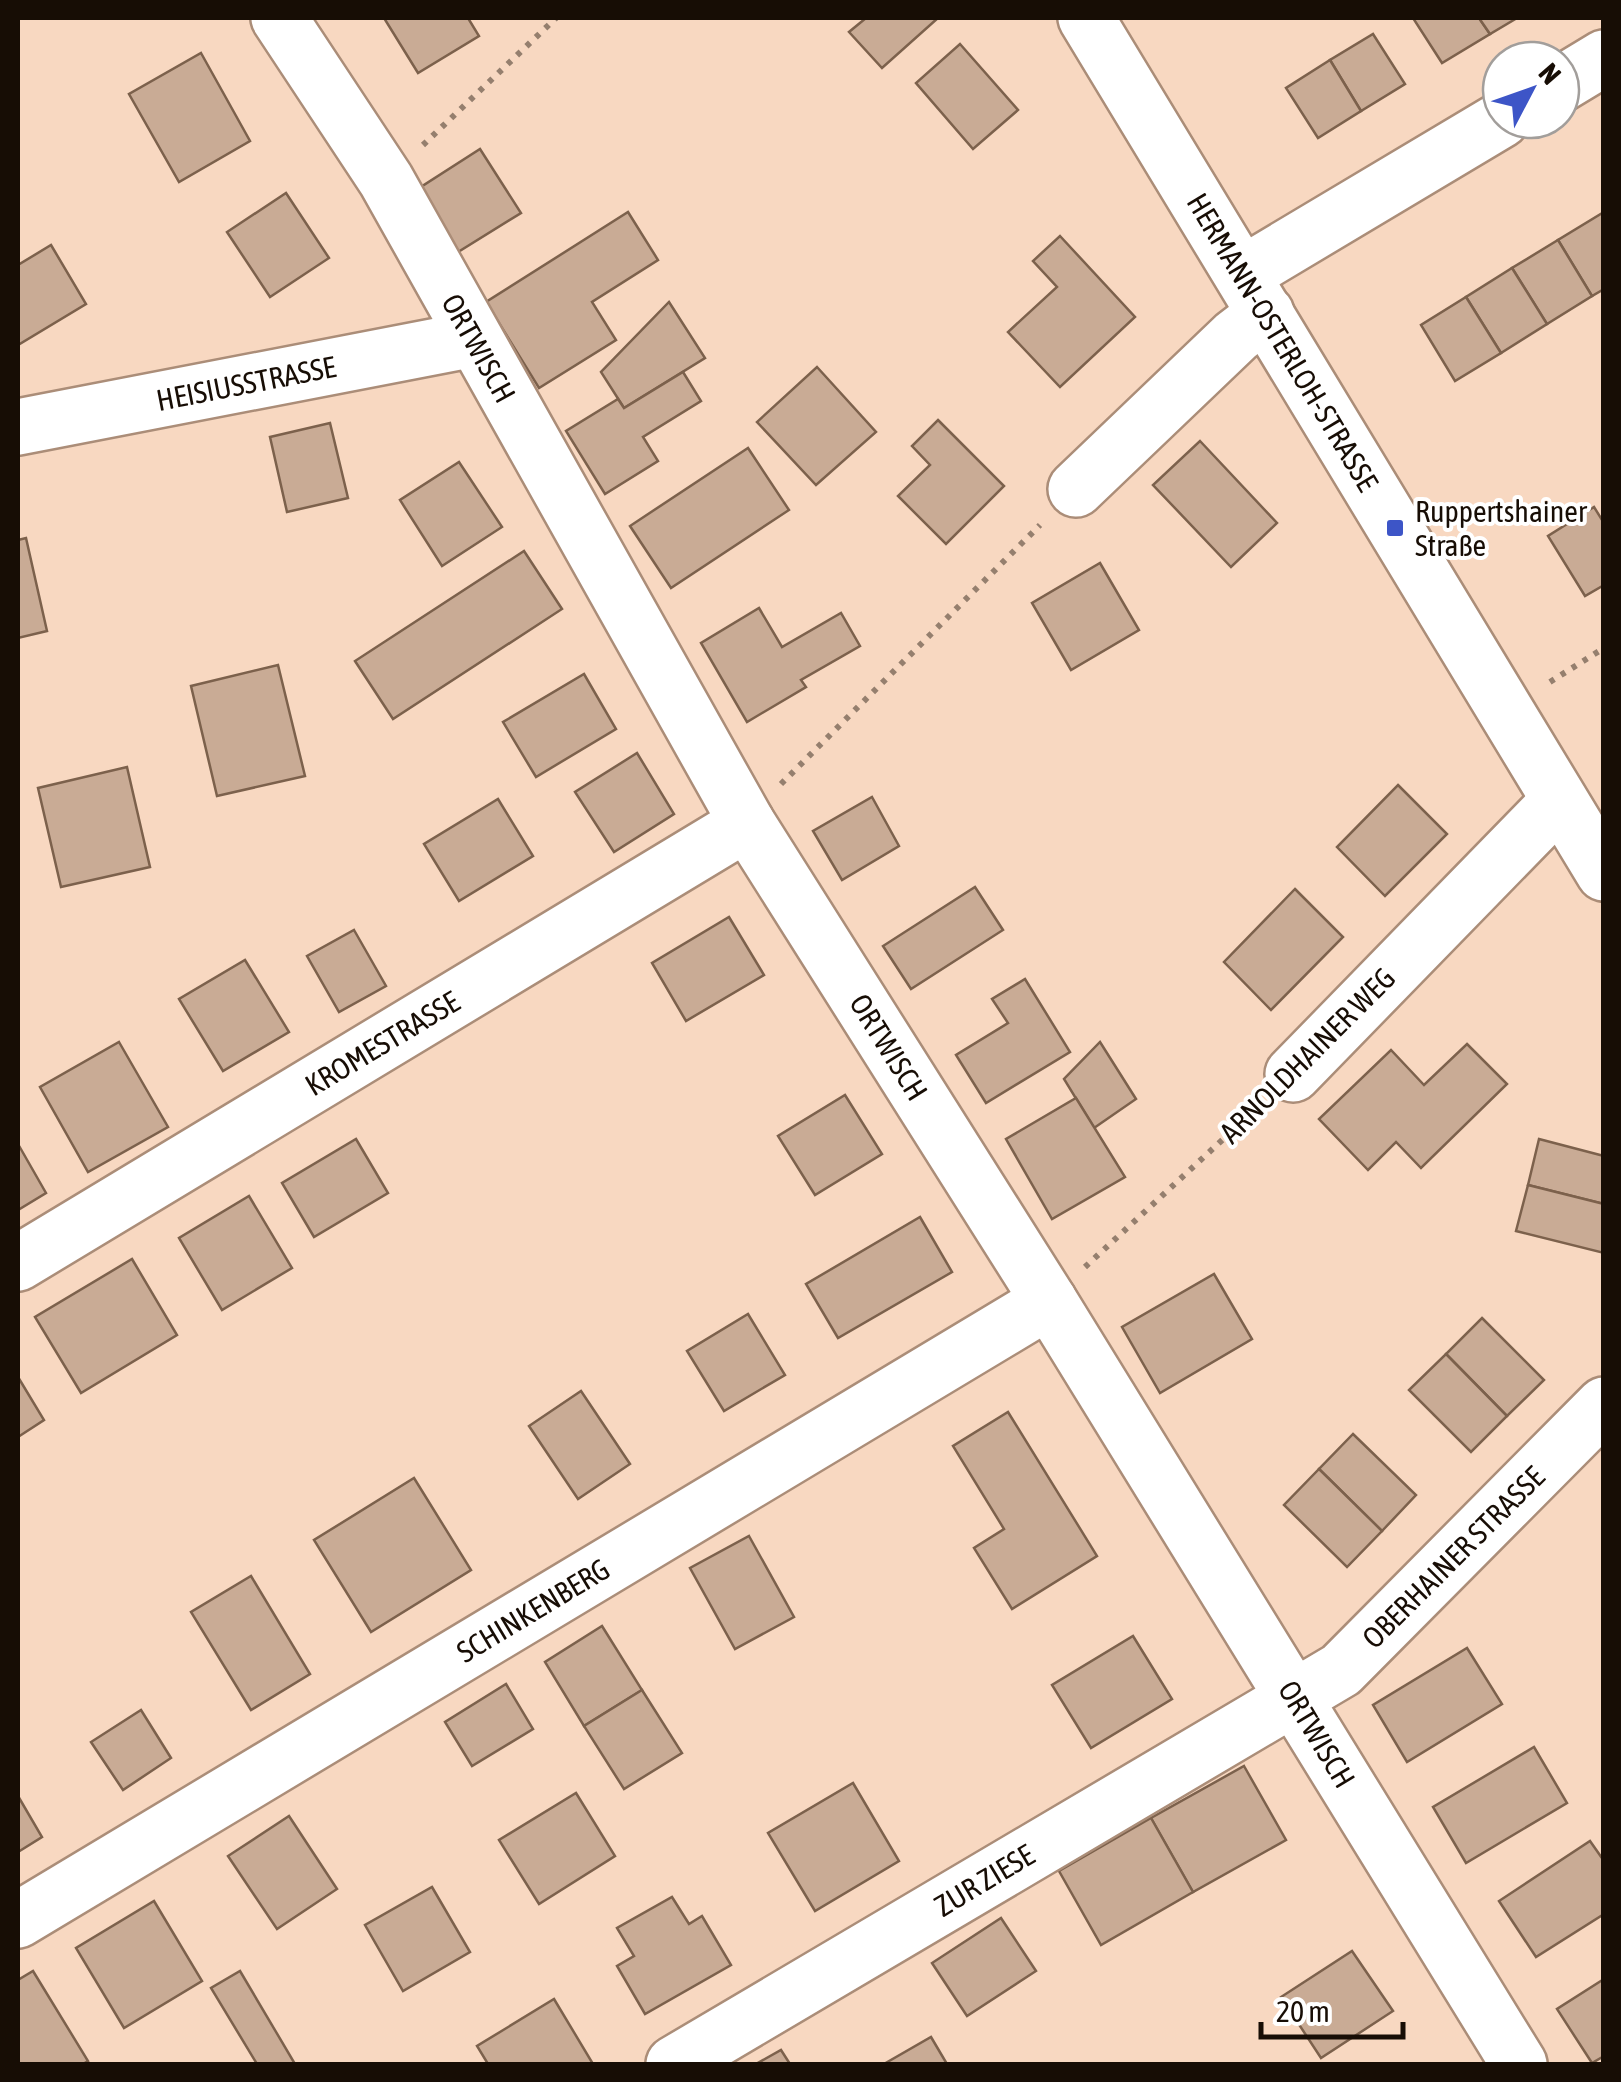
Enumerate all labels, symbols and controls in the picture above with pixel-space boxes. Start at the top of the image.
north arrow [1481,40,1581,140]
text: N [1532,57,1567,90]
street label: HERMANN-OSTERLOH-STRASSE [1181,187,1385,497]
street label: ORTWISCH [435,288,523,408]
street label: HEISIUSSTRASSE [153,349,339,417]
place label: Ruppertshainer Straße [1415,494,1588,562]
marker: Ruppertshainer Straße [1384,517,1406,539]
street label: ARNOLDHAINER WEG [1213,961,1401,1149]
street label: KROMESTRASSE [299,984,465,1102]
street label: ORTWISCH [843,988,935,1106]
street label: OBERHAINER STRASSE [1355,1459,1551,1655]
street label: SCHINKENBERG [451,1551,615,1669]
street label: ORTWISCH [1272,1674,1362,1794]
street label: ZUR ZIESE [928,1837,1040,1923]
scale bar [1261,1977,1404,2039]
text: 20 m [1276,1994,1330,2028]

